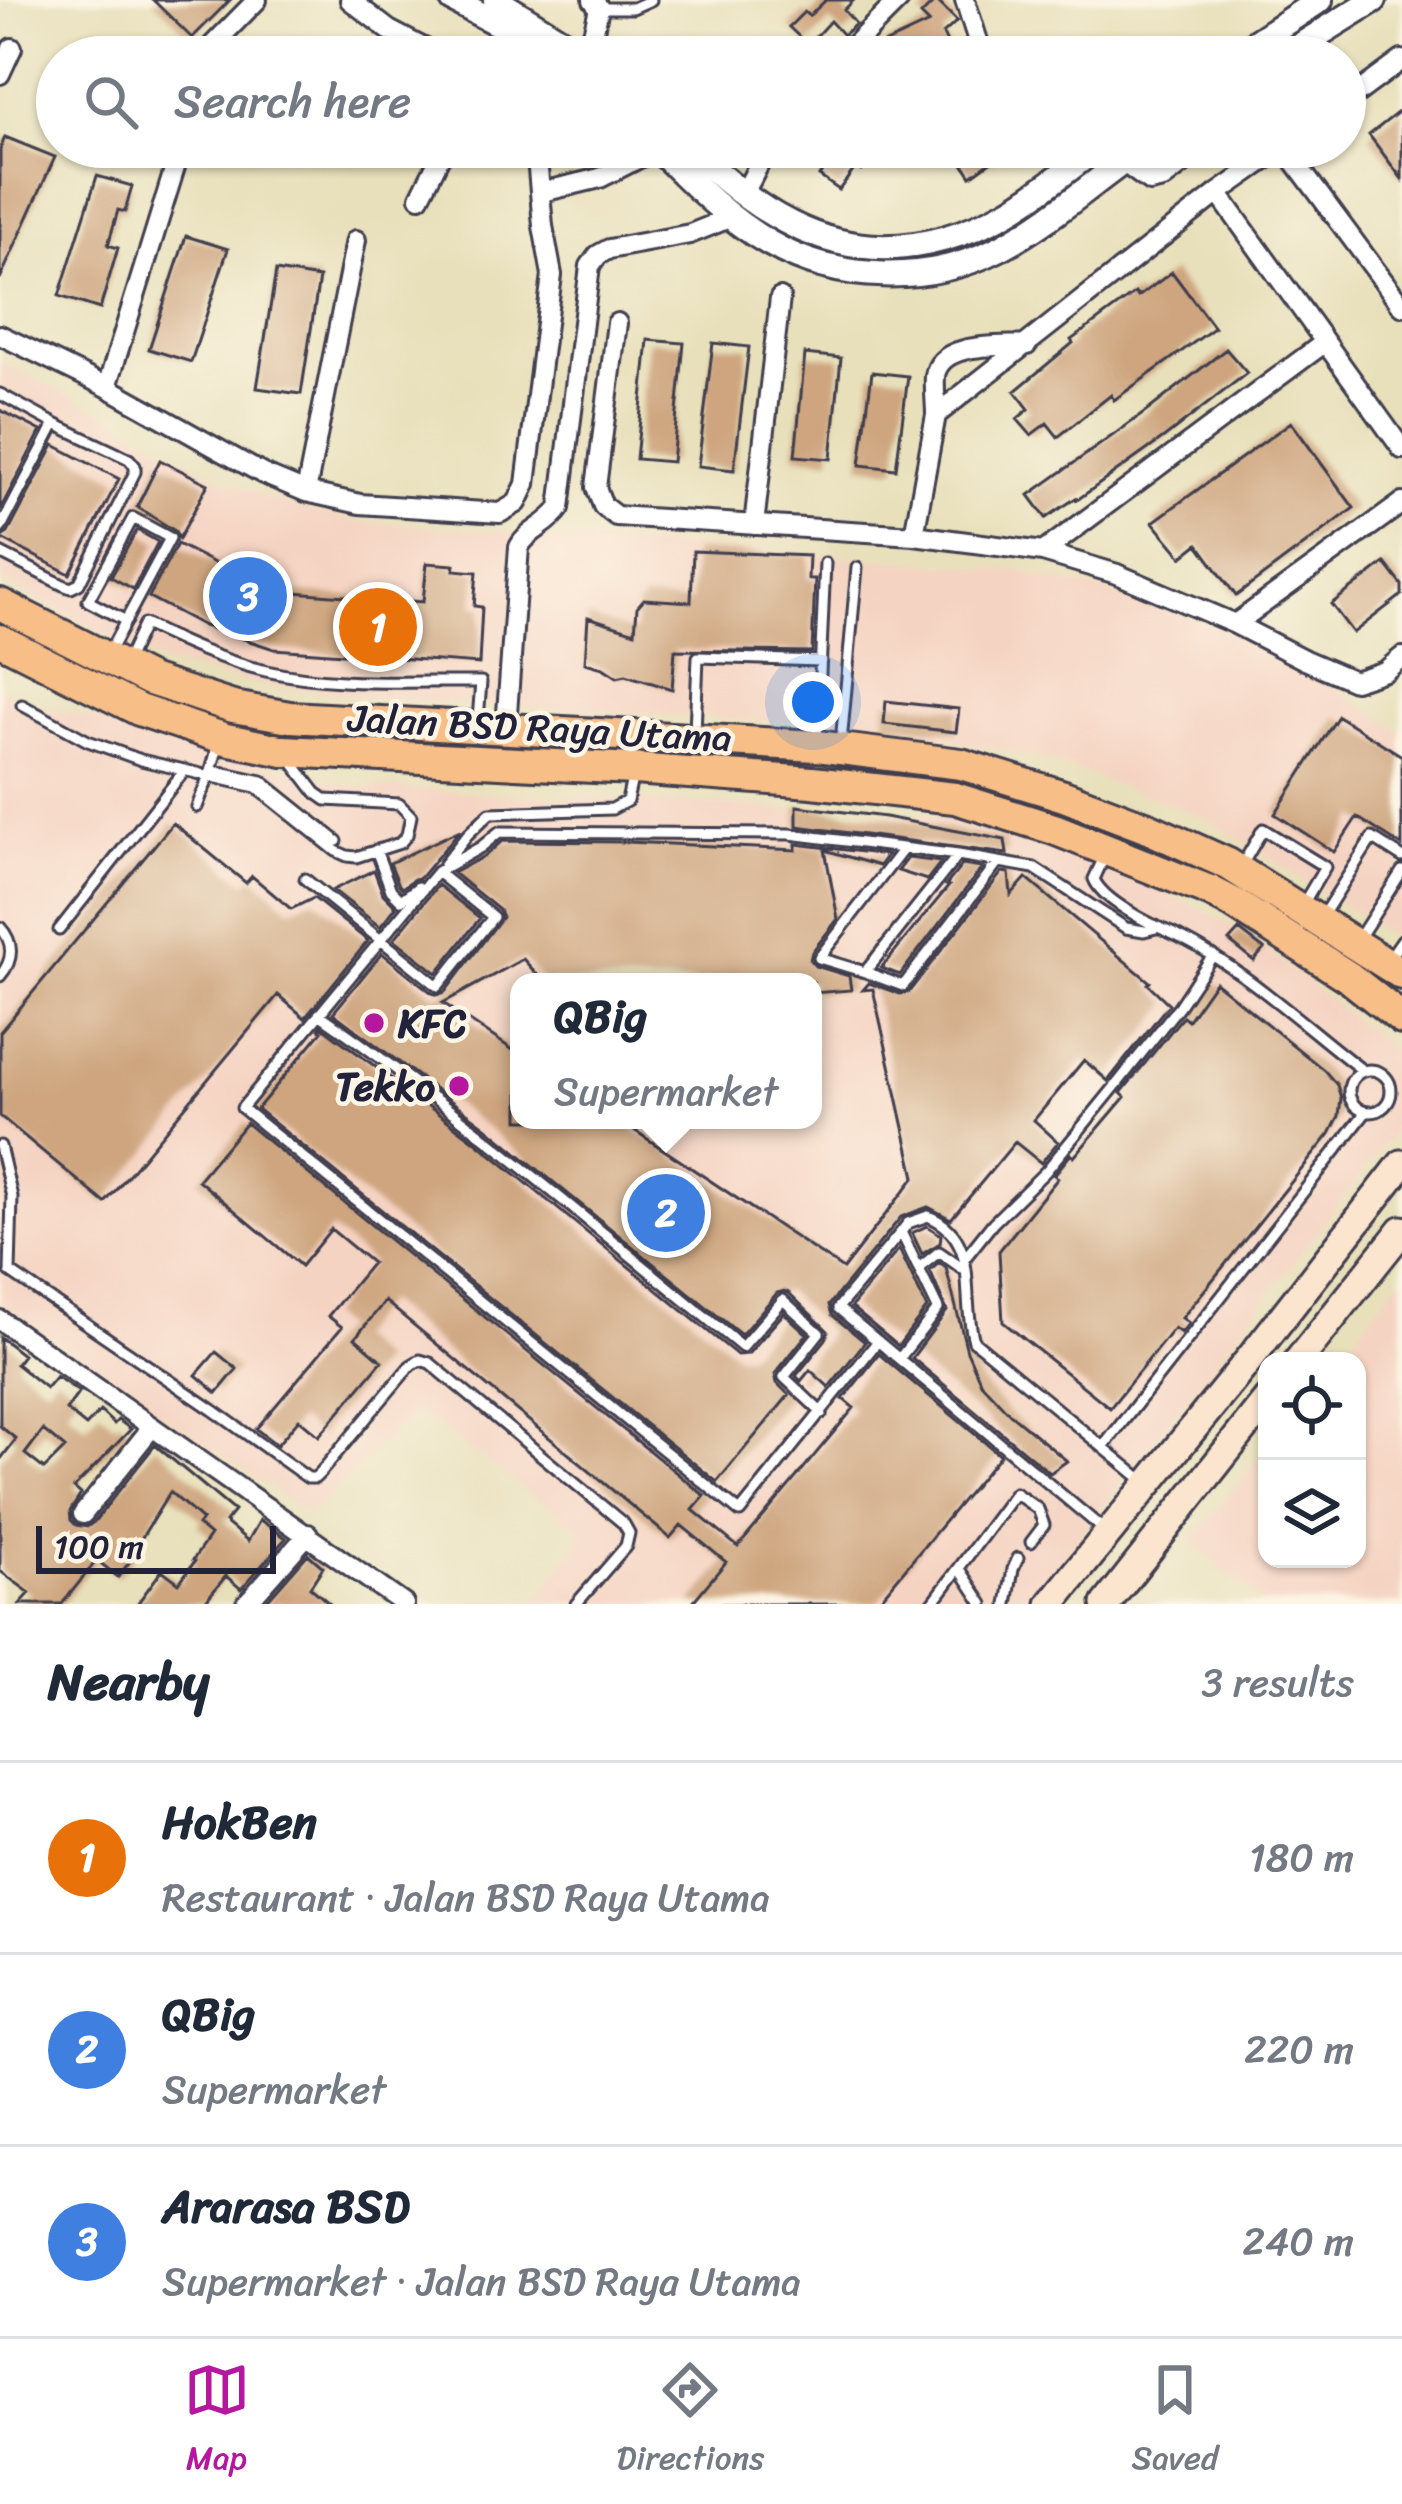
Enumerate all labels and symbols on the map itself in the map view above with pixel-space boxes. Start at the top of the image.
pin: 3 [209,551,287,641]
pin: 1 [339,582,417,672]
your location [783,672,843,732]
street label: Jalan BSD Raya Utama [344,683,734,772]
place label: KFC [397,989,467,1058]
marker: KFC [361,1010,387,1036]
place label: Tekko [336,1052,435,1121]
marker: Tekko [446,1073,472,1099]
pin: 2 [627,1168,705,1258]
scale bar [36,1520,276,1573]

